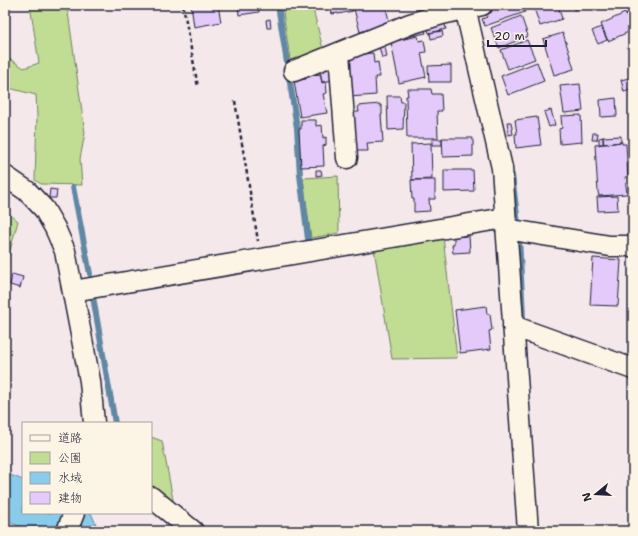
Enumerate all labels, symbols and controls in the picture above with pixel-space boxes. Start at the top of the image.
scale bar [488,22,546,48]
text: 20 m [494,28,525,44]
legend [22,422,152,514]
text: 道路 [58,430,82,446]
text: 公園 [58,450,82,466]
text: 水域 [58,470,82,486]
north arrow [576,474,616,514]
text: 建物 [58,490,82,506]
text: N [578,490,595,503]

